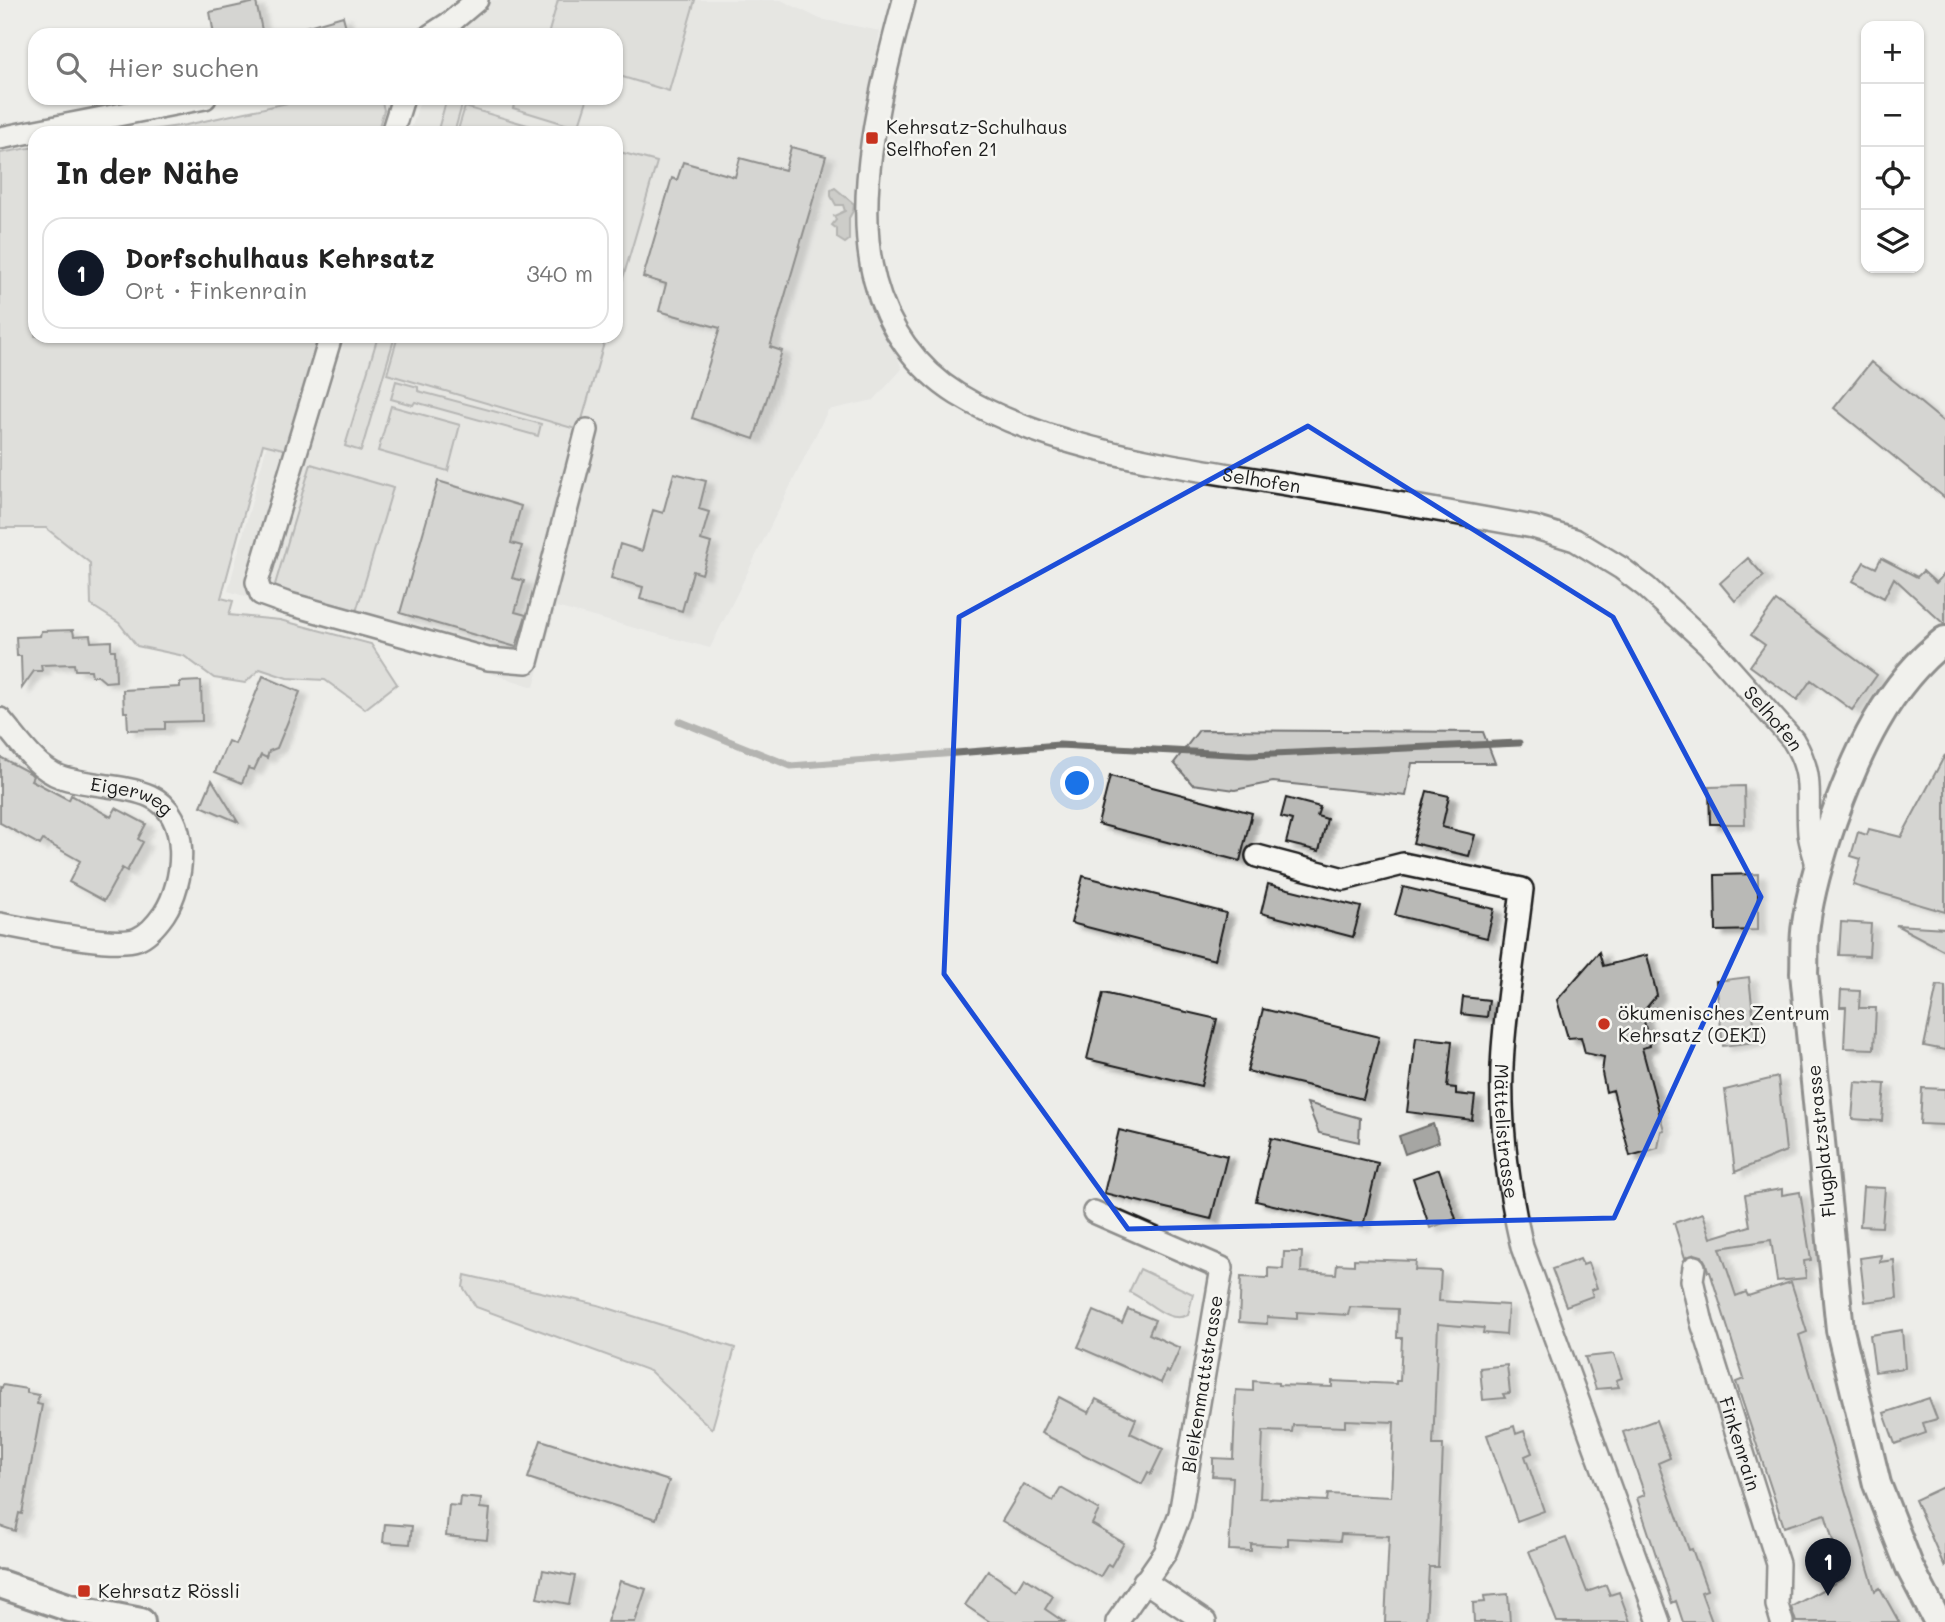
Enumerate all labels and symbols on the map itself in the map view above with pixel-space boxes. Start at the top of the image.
place label: Kehrsatz-Schulhaus Selfhofen 21 [886,114,1068,161]
marker: Kehrsatz-Schulhaus Selfhofen 21 [864,130,880,146]
street label: Selhofen [1221,461,1303,498]
street label: Selhofen [1739,680,1810,755]
your location [1060,766,1094,800]
street label: Eigerweg [89,771,180,820]
place label: ökumenisches Zentrum Kehrsatz (OEKI) [1618,1000,1830,1047]
marker: ökumenisches Zentrum Kehrsatz (OEKI) [1596,1016,1612,1032]
street label: Mättelistrasse [1490,1063,1525,1200]
street label: Flugplatzstrasse [1800,1064,1841,1219]
street label: Bleikenmattstrasse [1175,1293,1228,1474]
street label: Finkenrain [1714,1394,1767,1494]
pin: 1 [1805,1538,1851,1596]
place label: Kehrsatz Rössli [98,1578,240,1603]
marker: Kehrsatz Rössli [76,1583,92,1599]

